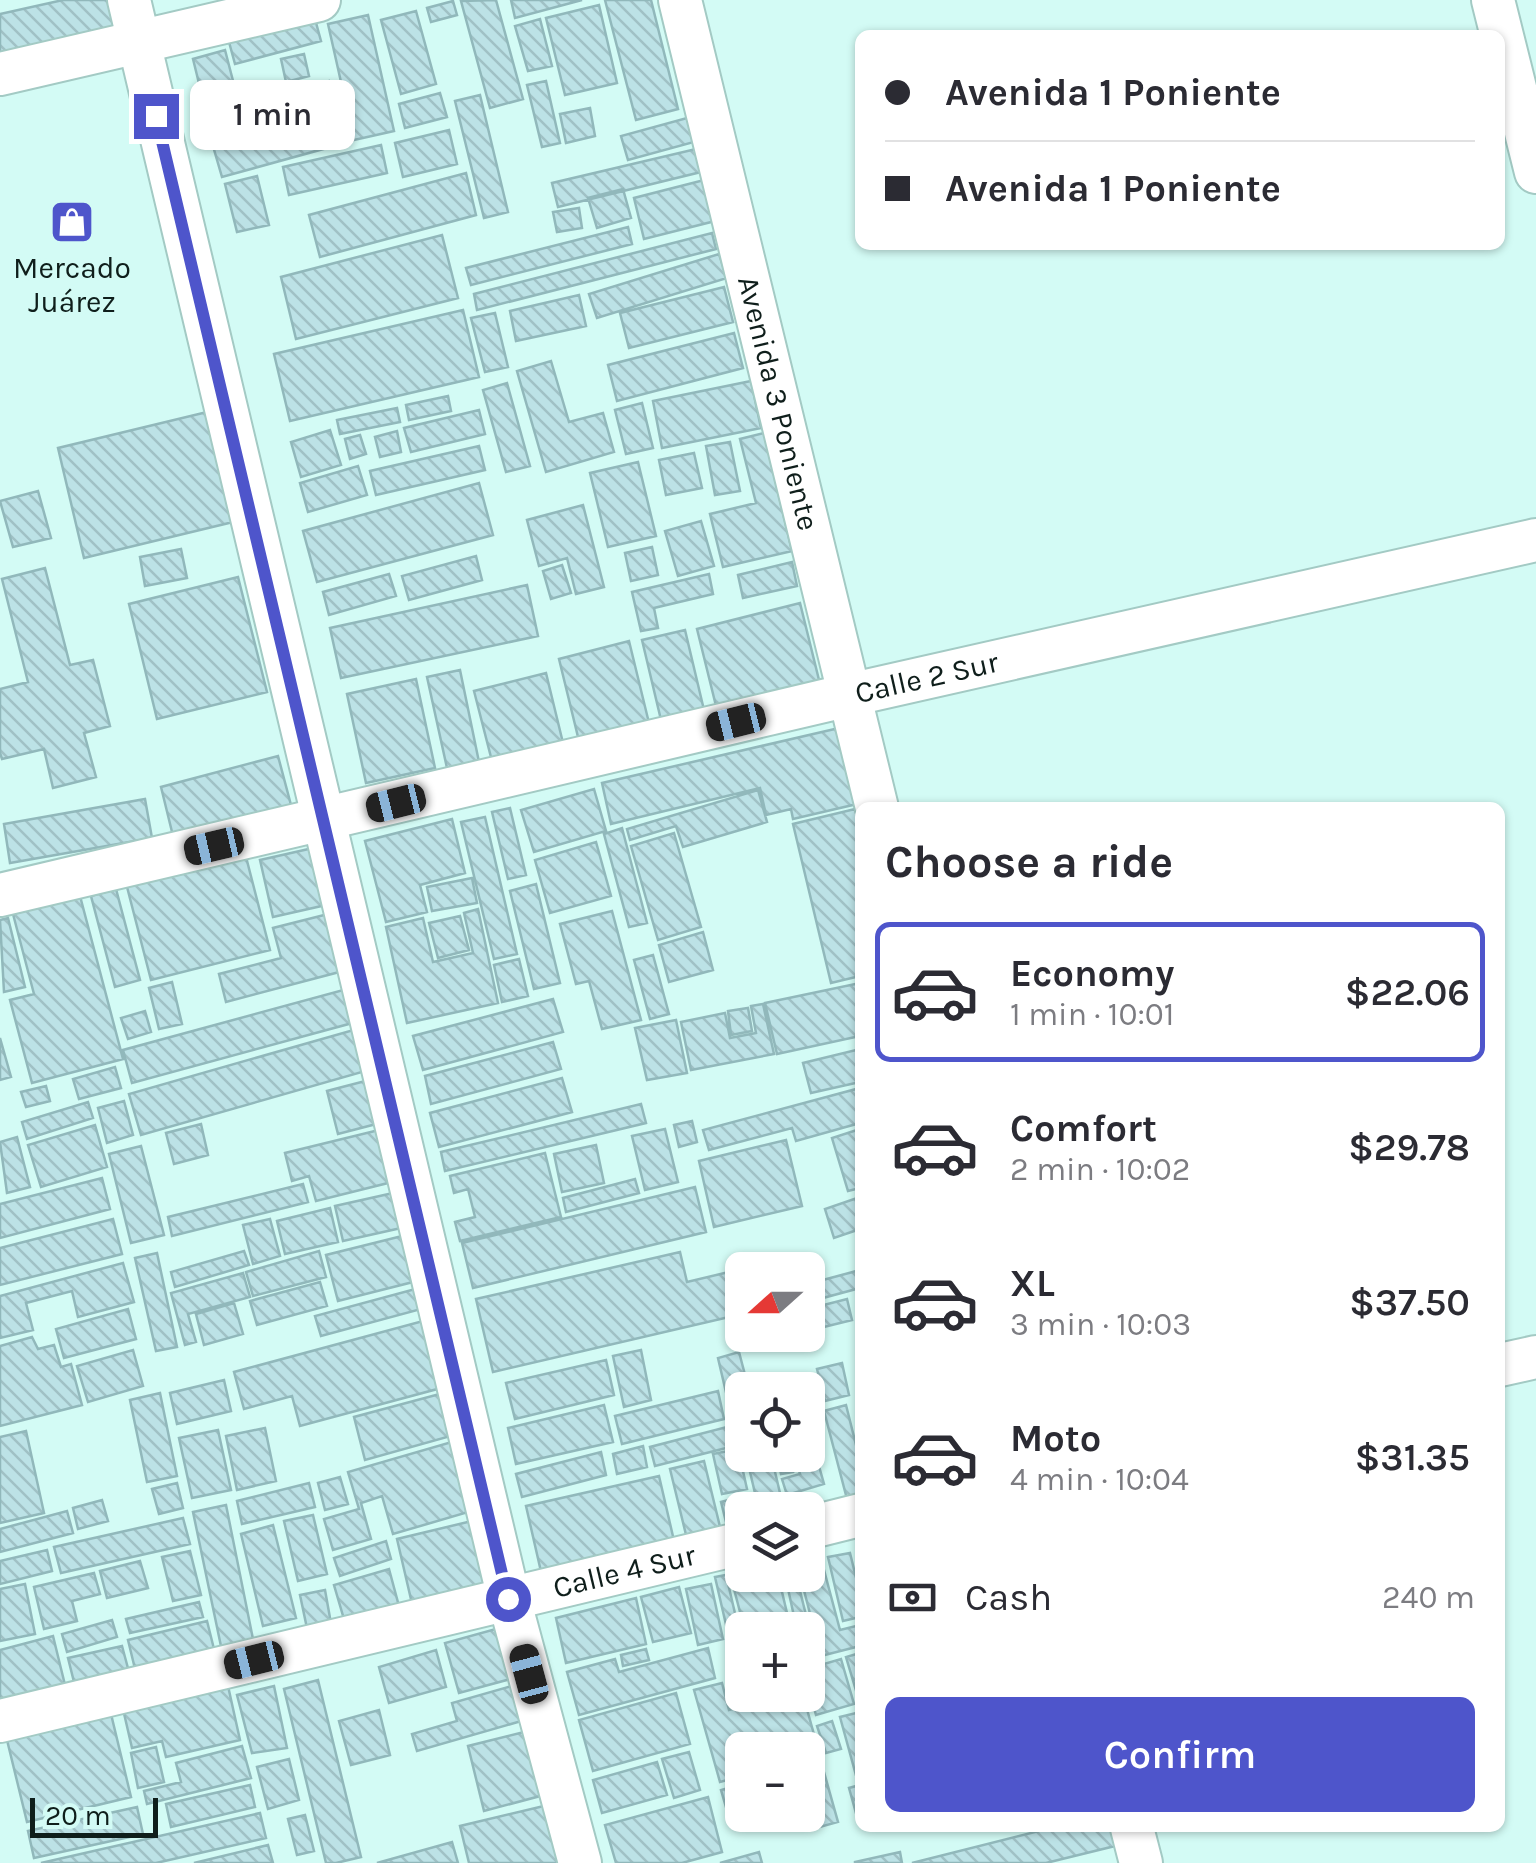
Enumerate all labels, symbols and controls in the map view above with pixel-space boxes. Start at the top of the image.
text: Avenida 1 Poniente [945,70,1281,115]
callout: 1 min [191,81,356,151]
route end [134,94,179,139]
text: 1 min [233,96,312,133]
text: Avenida 1 Poniente [945,166,1281,211]
shop icon: Mercado Juárez [49,199,95,245]
place label: Mercado Juárez [13,250,131,320]
street label: Avenida 3 Poniente [730,272,827,534]
street label: Calle 2 Sur [852,644,1002,711]
car [703,700,769,744]
car [363,781,429,825]
car [181,825,247,867]
text: Choose a ride [885,836,1173,888]
icon: car [890,947,980,1037]
text: Economy [1010,951,1174,996]
text: $22.06 [1345,970,1470,1015]
text: 1 min · 10:01 [1010,996,1174,1033]
icon: car [890,1102,980,1192]
text: Comfort [1010,1106,1157,1151]
text: $29.78 [1348,1125,1470,1170]
text: 2 min · 10:02 [1010,1151,1190,1188]
north arrow [725,1252,825,1352]
map controls [725,1252,825,1832]
icon: car [890,1257,980,1347]
text: XL [1010,1261,1055,1306]
text: $37.50 [1349,1280,1470,1325]
text: 3 min · 10:03 [1010,1306,1191,1343]
button: locate [725,1372,825,1472]
icon: car [890,1412,980,1502]
text: Moto [1010,1416,1101,1461]
text: $31.35 [1355,1435,1470,1480]
text: 4 min · 10:04 [1010,1461,1189,1498]
button: layers [725,1492,825,1592]
street label: Calle 4 Sur [549,1537,699,1606]
icon: cash [885,1570,940,1625]
text: Cash [965,1575,1052,1620]
route start [486,1577,531,1622]
text: 240 m [1382,1579,1475,1616]
button: + [725,1612,825,1712]
car [221,1638,287,1682]
car [507,1641,551,1707]
button: Confirm [885,1697,1475,1812]
button: − [725,1732,825,1832]
scale bar [30,1793,158,1838]
text: 20 m [45,1799,111,1832]

